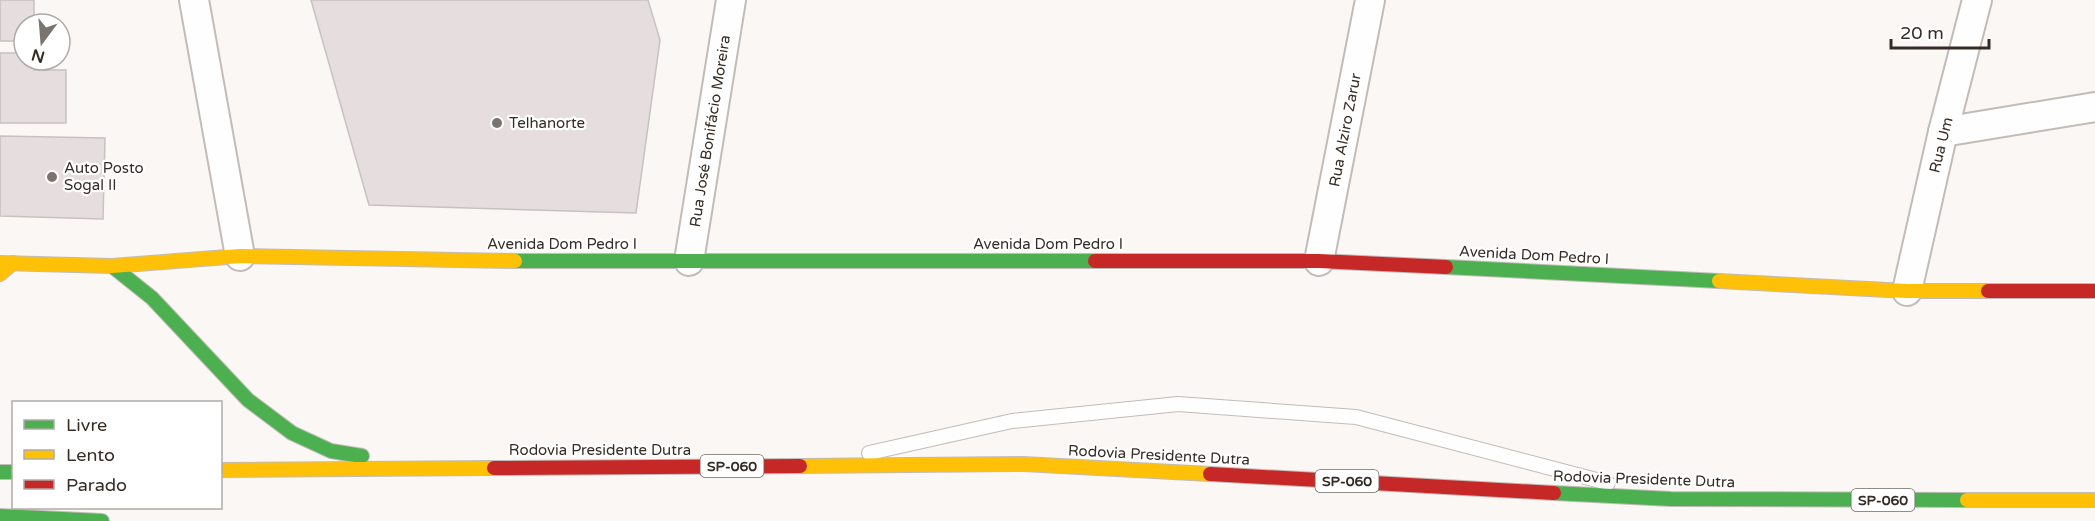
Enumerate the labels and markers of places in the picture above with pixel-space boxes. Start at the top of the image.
place label: Telhanorte [509,114,585,132]
marker: Telhanorte [490,116,504,130]
place label: Auto Posto Sogal II [64,159,144,194]
marker: Auto Posto Sogal II [45,170,59,184]

